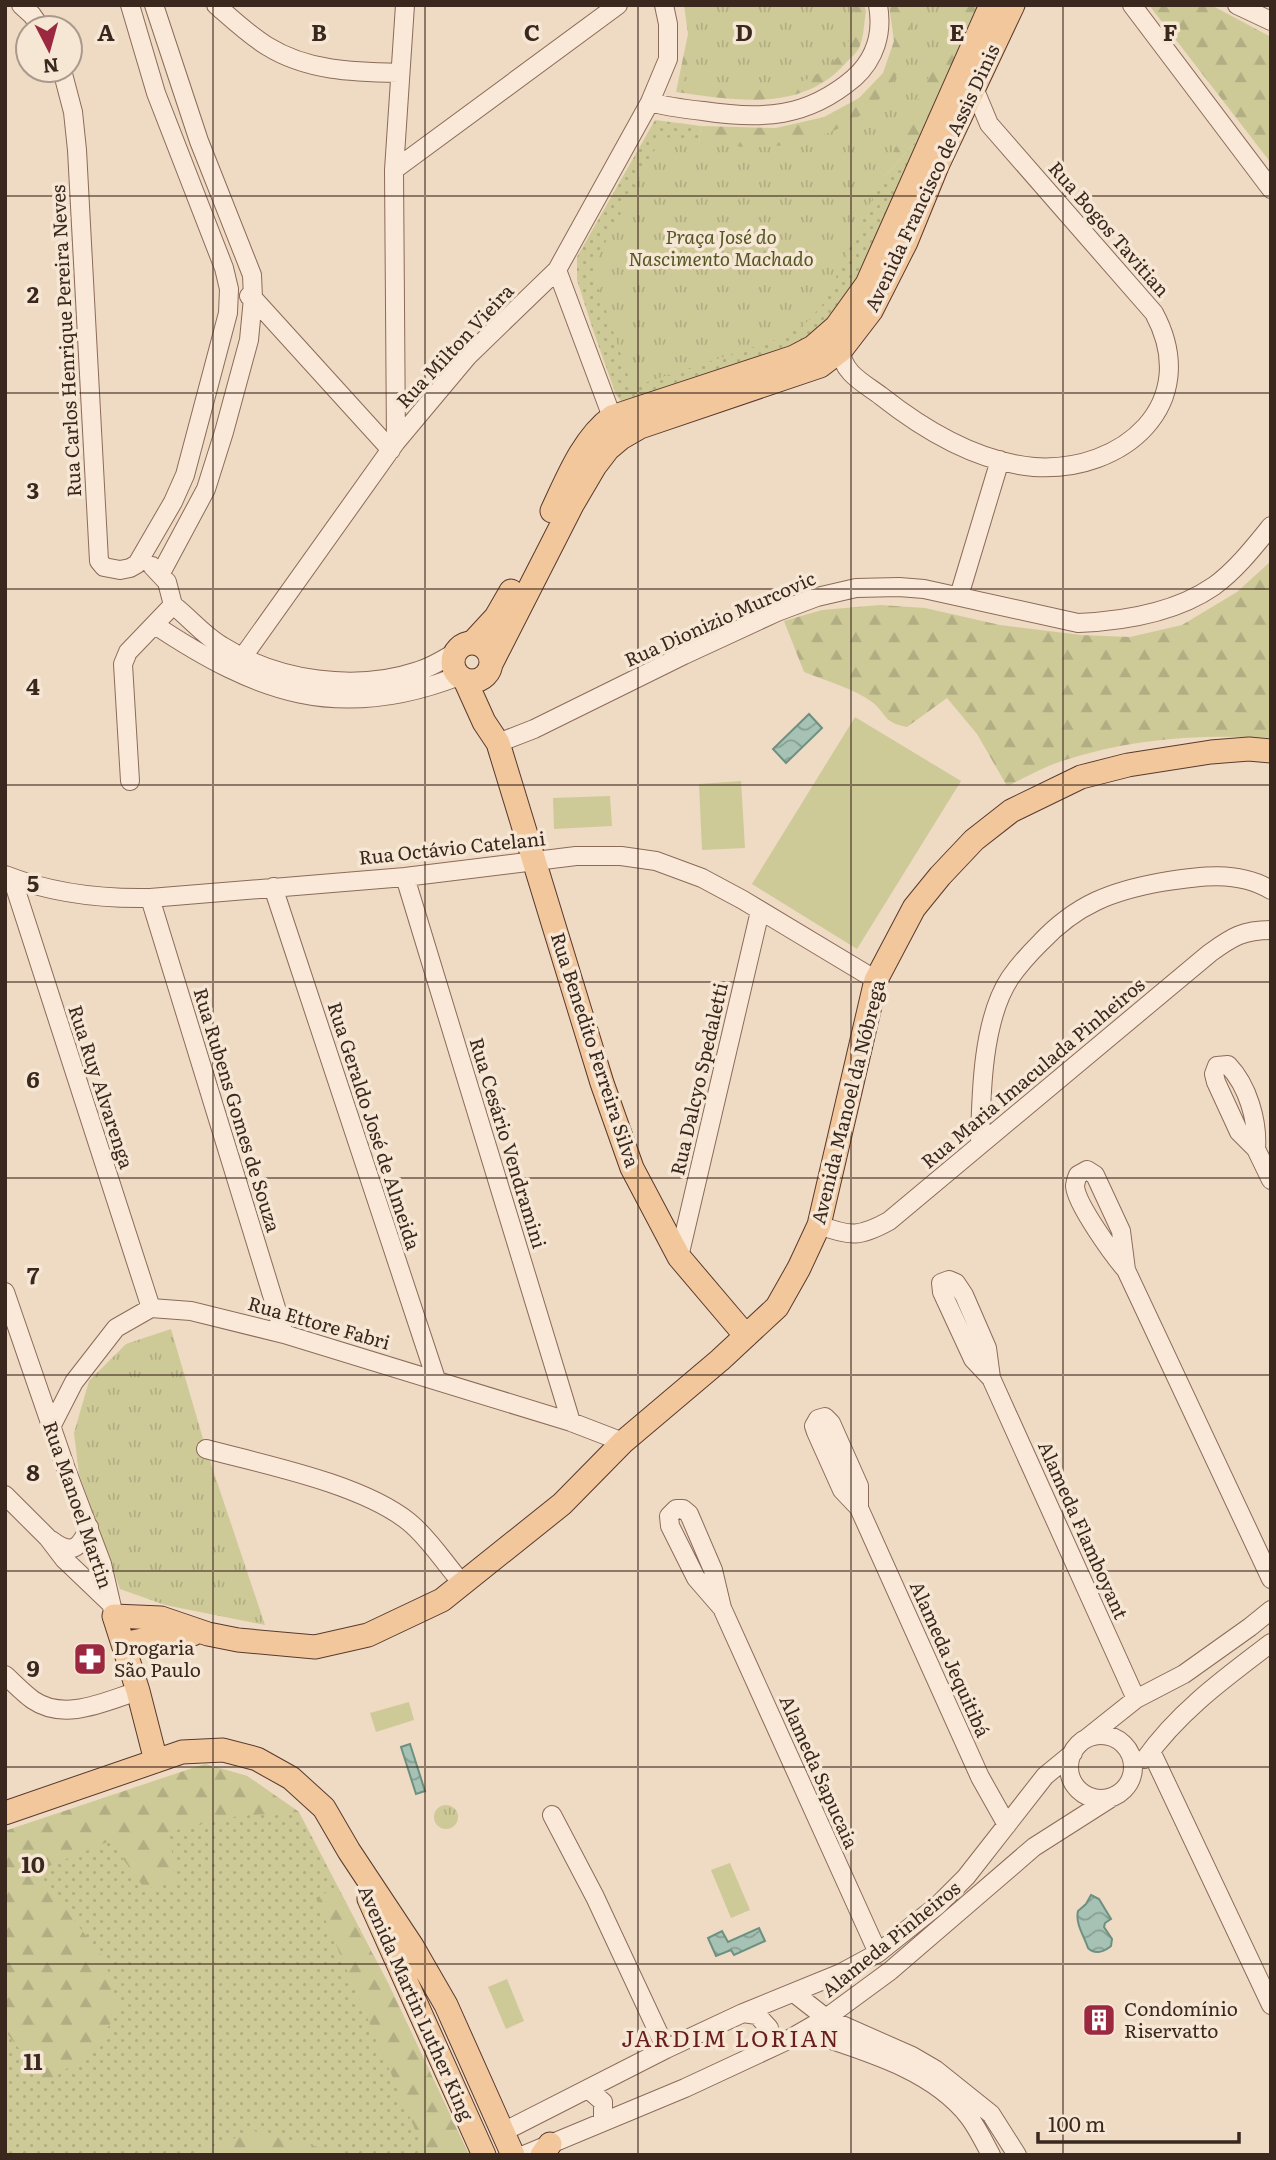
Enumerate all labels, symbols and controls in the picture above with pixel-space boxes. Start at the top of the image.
north arrow [14,14,84,84]
text: A [97,14,115,48]
text: B [311,14,327,48]
text: C [524,14,540,48]
text: D [735,14,753,48]
text: E [949,14,965,48]
text: F [1163,14,1178,48]
street label: Avenida Francisco de Assis Dinis [857,39,1006,316]
text: N [41,52,60,82]
street label: Rua Bogos Tavitian [1043,154,1177,302]
street label: Rua Carlos Henrique Pereira Neves [43,184,87,498]
park label: Praça José do Nascimento Machado [628,222,814,272]
text: 2 [27,276,39,310]
street label: Rua Milton Vieira [389,276,520,414]
text: 3 [27,472,39,506]
street label: Rua Dionizio Murcovic [620,563,820,673]
text: 4 [26,668,40,702]
street label: Rua Octávio Catelani [357,823,547,871]
text: 5 [27,865,39,899]
street label: Rua Benedito Ferreira Silva [545,929,647,1172]
street label: Rua Maria Imaculada Pinheiros [914,970,1151,1174]
street label: Avenida Manoel da Nóbrega [803,976,891,1227]
street label: Rua Dalcyo Spedaletti [662,980,734,1178]
street label: Rua Rubens Gomes de Souza [187,984,289,1236]
street label: Rua Geraldo José de Almeida [322,998,429,1254]
street label: Rua Ruy Alvarenga [62,1001,142,1173]
street label: Rua Cesário Vendramini [464,1034,554,1252]
text: 6 [26,1061,40,1095]
text: 7 [27,1257,40,1291]
street label: Rua Ettore Fabri [245,1288,394,1356]
street label: Rua Manoel Martin [37,1417,121,1592]
street label: Alameda Flamboyant [1032,1436,1136,1624]
text: 8 [26,1454,40,1488]
street label: Alameda Jequitibá [904,1576,998,1742]
place label: Drogaria São Paulo [114,1633,201,1683]
pharmacy icon: Drogaria São Paulo [71,1640,109,1678]
text: 9 [26,1650,40,1684]
street label: Alameda Sapucaia [773,1690,867,1854]
text: 10 [21,1846,45,1880]
street label: Alameda Pinheiros [815,1873,966,2003]
street label: Avenida Martin Luther King [352,1880,482,2125]
place label: Condomínio Riservatto [1124,1994,1238,2044]
building icon: Condomínio Riservatto [1080,2001,1118,2039]
district label: JARDIM LORIAN [621,2020,841,2054]
text: 11 [23,2043,43,2077]
scale bar [1038,2100,1239,2144]
text: 100 m [1048,2107,1105,2138]

